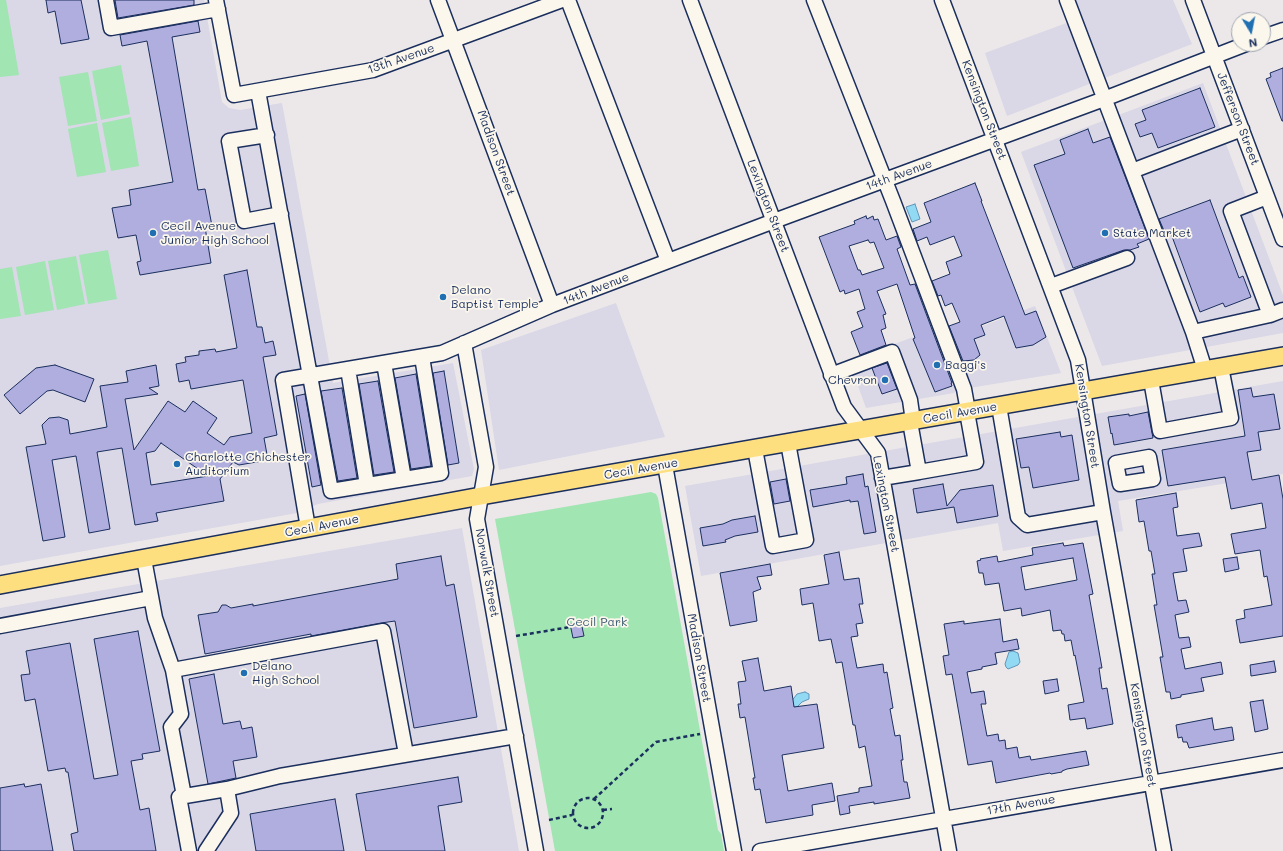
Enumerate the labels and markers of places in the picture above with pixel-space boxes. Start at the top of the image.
place label: Cecil Avenue Junior High School [161,219,269,247]
place label: State Market [1113,226,1191,240]
marker: Cecil Avenue Junior High School [148,228,158,238]
marker: State Market [1100,228,1110,238]
place label: Delano Baptist Temple [451,283,539,311]
marker: Delano Baptist Temple [438,292,448,302]
place label: Baggi's [945,358,986,372]
marker: Baggi's [932,360,942,370]
place label: Chevron [828,373,877,387]
marker: Chevron [880,375,890,385]
place label: Charlotte Chichester Auditorium [185,450,311,478]
marker: Charlotte Chichester Auditorium [172,459,182,469]
place label: Delano High School [252,659,320,687]
marker: Delano High School [239,668,249,678]

